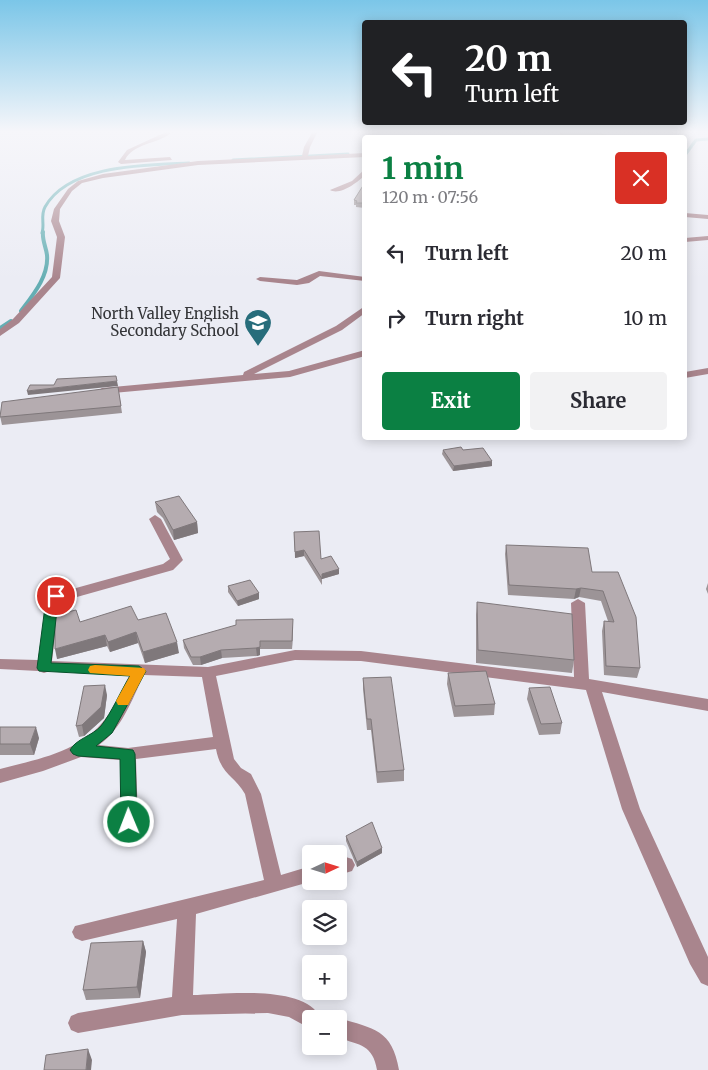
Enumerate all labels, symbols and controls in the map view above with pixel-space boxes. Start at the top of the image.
text: 20 m [465,37,552,81]
icon: left [382,40,447,105]
text: Turn left [465,80,559,108]
text: 1 min [382,149,464,187]
button: close [615,152,667,204]
text: 120 m · 07:56 [382,187,478,207]
icon: left [382,239,410,267]
text: Turn left [425,241,509,265]
text: 20 m [620,241,667,265]
place label: North Valley English Secondary School [91,304,239,340]
icon: right [382,304,410,332]
text: Turn right [425,306,524,330]
text: 10 m [624,306,667,330]
school or university icon: North Valley English Secondary School [243,308,273,347]
button: Exit [382,372,520,430]
button: Share [530,372,667,430]
pin [35,575,77,617]
icon: arrive [42,582,70,610]
position arrow [102,795,154,847]
north arrow [302,845,348,890]
map controls [302,845,347,1055]
button: layers [302,900,347,945]
button: + [302,955,347,1000]
button: − [302,1010,347,1055]

